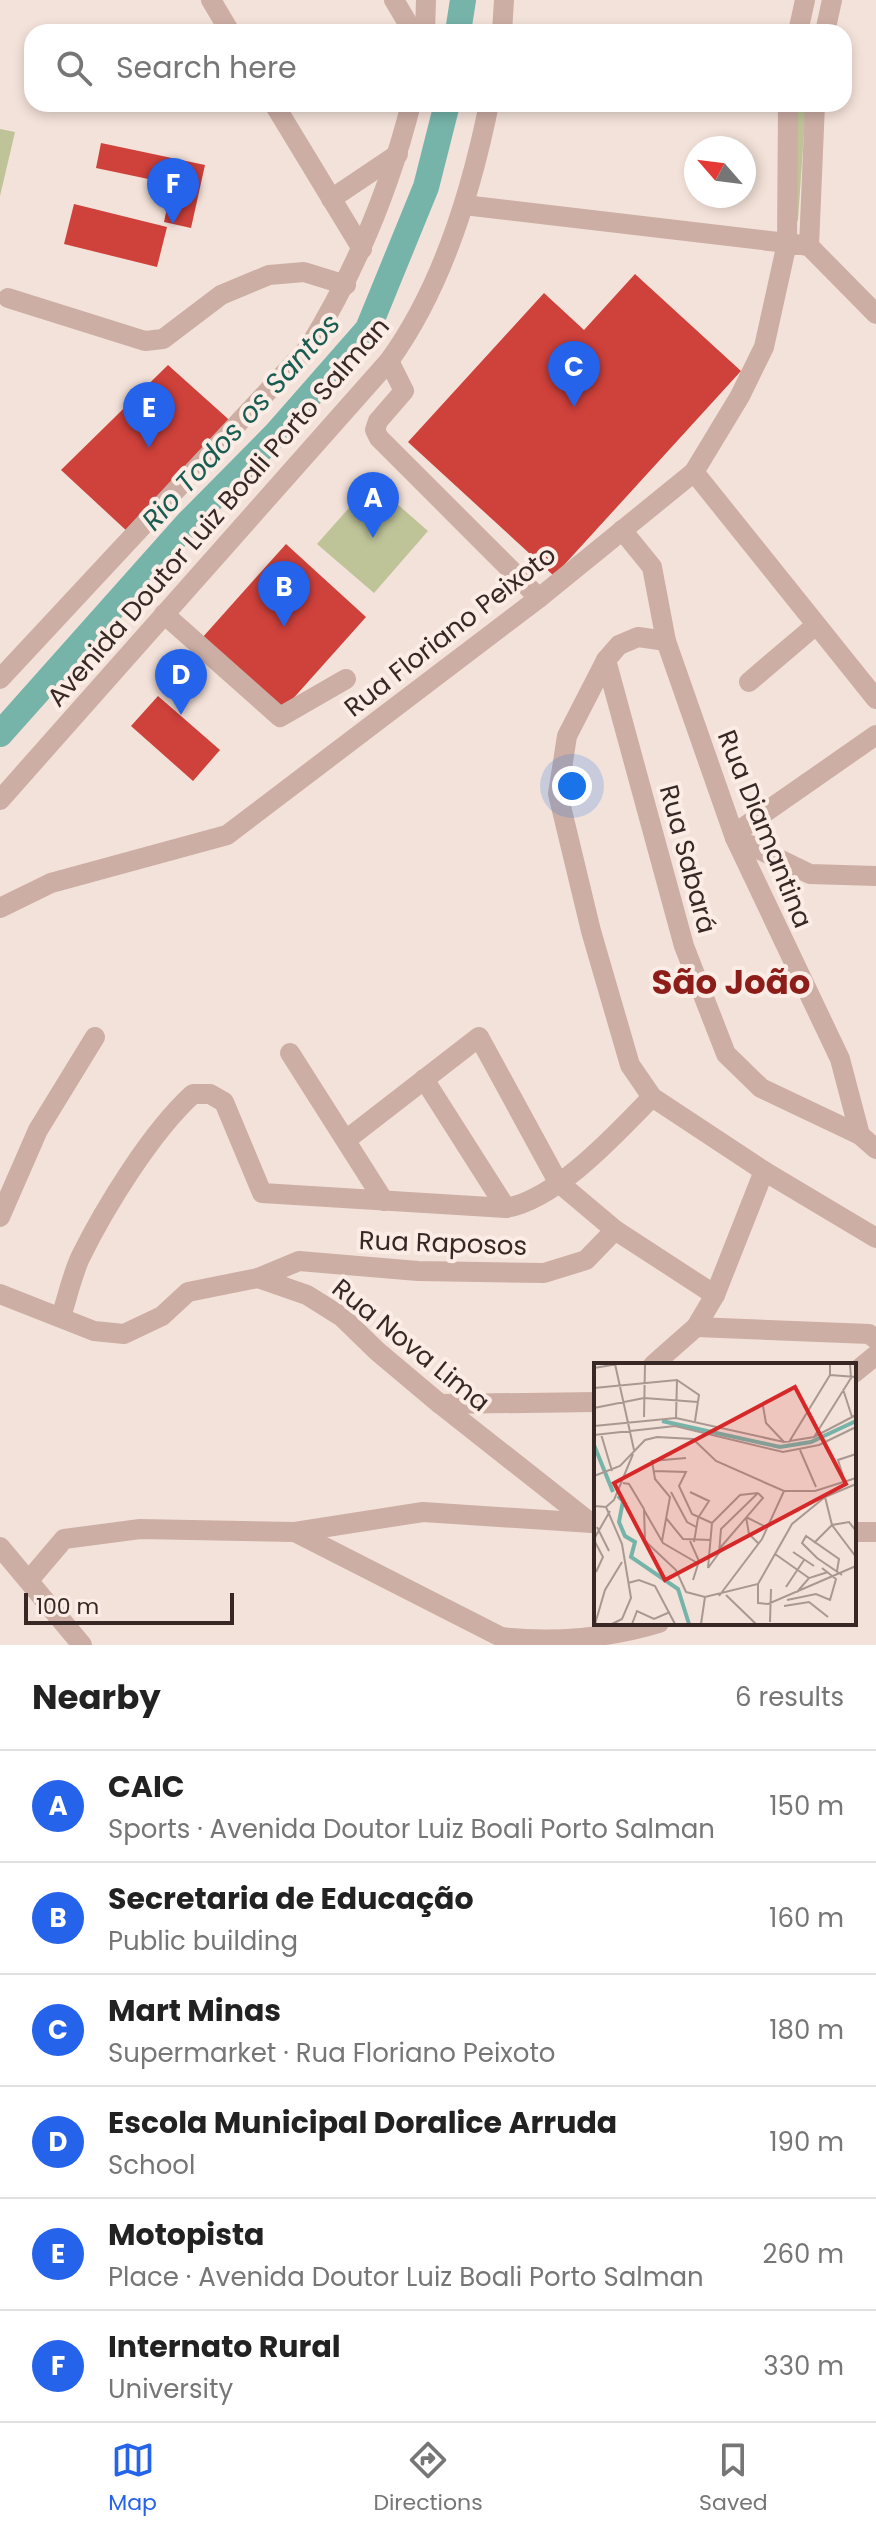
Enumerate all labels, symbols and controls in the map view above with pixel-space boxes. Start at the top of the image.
search box [24,24,852,112]
icon: search [52,46,96,90]
text: Search here [116,46,297,89]
north arrow [684,136,756,208]
pin: F [147,158,199,224]
water label: Rio Todos os Santos [133,305,349,539]
street label: Avenida Doutor Luiz Boali Porto Salman [40,311,396,713]
pin: C [548,341,600,407]
pin: E [123,382,175,448]
pin: A [347,472,399,538]
street label: Rua Floriano Peixoto [337,537,563,725]
pin: B [258,561,310,627]
pin: D [155,649,207,715]
street label: Rua Diamantina [709,725,821,933]
your location [552,766,592,806]
street label: Rua Sabará [651,781,725,937]
district label: São João [652,958,810,1006]
street label: Rua Raposos [358,1222,528,1264]
street label: Rua Nova Lima [325,1270,497,1420]
inset map [594,1363,856,1625]
scale bar [24,1589,234,1625]
text: 100 m [36,1591,99,1622]
text: Nearby [32,1673,161,1721]
text: 6 results [735,1679,844,1715]
text: CAIC [108,1765,185,1808]
text: A [48,1788,68,1824]
text: 150 m [769,1788,844,1824]
text: Sports · Avenida Doutor Luiz Boali Porto Salman [108,1811,715,1847]
text: Secretaria de Educação [108,1877,474,1920]
text: B [49,1900,67,1936]
text: 160 m [769,1900,844,1936]
text: Public building [108,1923,298,1959]
text: Mart Minas [108,1989,281,2032]
text: C [48,2012,68,2048]
text: 180 m [769,2012,844,2048]
text: Supermarket · Rua Floriano Peixoto [108,2035,556,2071]
text: Escola Municipal Doralice Arruda [108,2101,617,2144]
text: D [49,2124,67,2160]
text: 190 m [769,2124,844,2160]
text: School [108,2147,195,2183]
text: Motopista [108,2213,264,2256]
text: E [51,2236,65,2272]
text: 260 m [762,2236,844,2272]
text: Place · Avenida Doutor Luiz Boali Porto Salman [108,2259,704,2295]
text: Internato Rural [108,2325,341,2368]
text: F [51,2348,65,2384]
text: 330 m [763,2348,844,2384]
text: University [108,2371,233,2407]
tab: Map [108,2438,157,2519]
tab: Directions [373,2438,483,2519]
tab: Saved [699,2438,768,2519]

